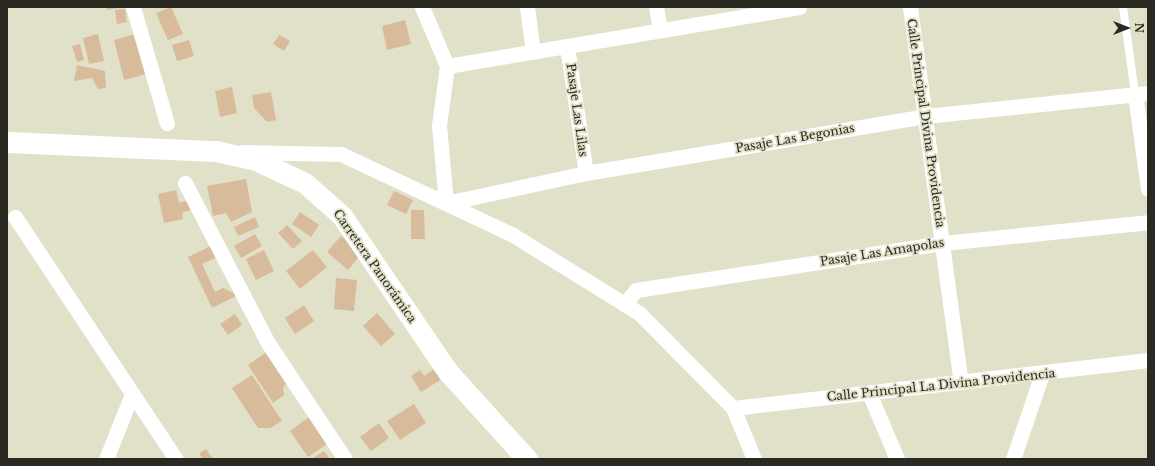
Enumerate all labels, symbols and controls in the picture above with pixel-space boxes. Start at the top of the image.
north arrow [1107,8,1147,48]
street label: Calle Principal Divina Providencia [904,17,948,229]
text: N [1132,23,1146,33]
street label: Pasaje Las Lilas [563,63,591,157]
street label: Pasaje Las Begonias [734,120,856,156]
street label: Carretera Panorámica [330,207,420,325]
street label: Pasaje Las Amapolas [819,235,945,269]
street label: Calle Principal La Divina Providencia [826,366,1056,404]

